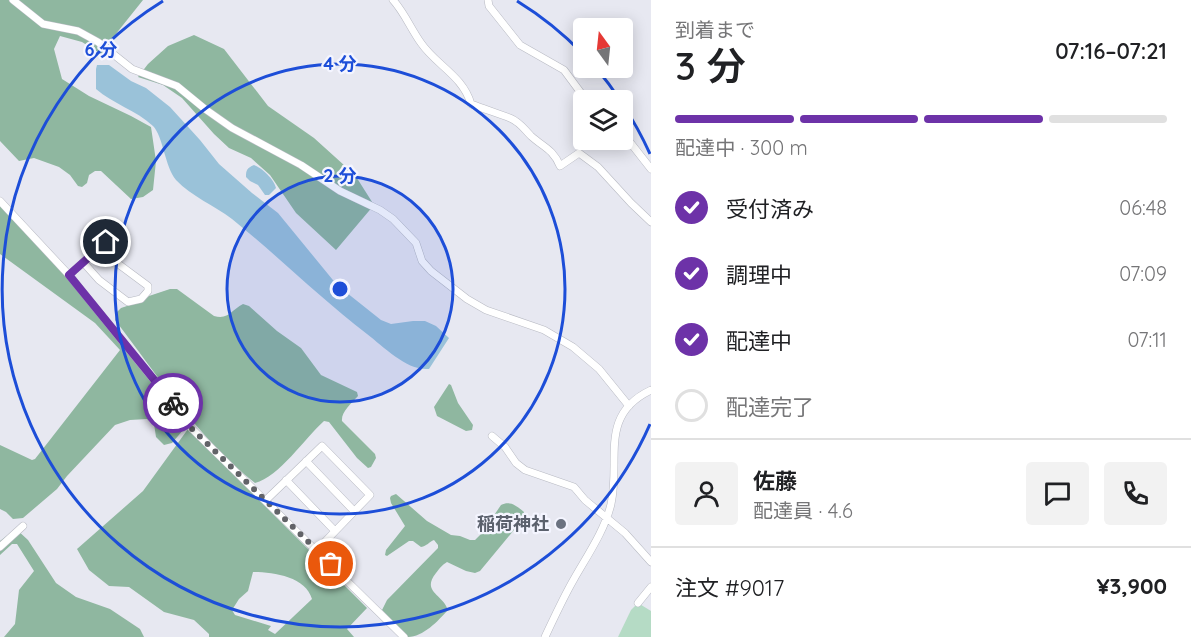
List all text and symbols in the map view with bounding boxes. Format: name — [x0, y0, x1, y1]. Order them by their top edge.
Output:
text: 到着まで — [675, 17, 755, 42]
north arrow — [573, 18, 633, 78]
map controls — [573, 18, 633, 150]
text: 07:16–07:21 — [1055, 37, 1167, 65]
text: 6 分 — [85, 38, 118, 61]
text: 3 分 — [675, 41, 746, 90]
text: 4 分 — [323, 52, 357, 75]
button: layers — [573, 90, 633, 150]
text: 配達中 · 300 m — [675, 135, 808, 160]
text: 2 分 — [323, 164, 357, 187]
icon: check — [675, 191, 708, 224]
text: 受付済み — [726, 195, 814, 223]
text: 06:48 — [1119, 195, 1167, 220]
pin — [80, 216, 131, 267]
icon: home — [89, 225, 122, 258]
icon: check — [675, 257, 708, 290]
text: 調理中 — [726, 261, 792, 289]
text: 07:09 — [1119, 261, 1167, 286]
centre of rings — [330, 279, 350, 299]
icon: check — [675, 323, 708, 356]
text: 配達中 — [726, 327, 792, 355]
text: 07:11 — [1127, 327, 1167, 352]
courier — [143, 373, 203, 433]
icon: bike — [157, 387, 190, 420]
text: 配達完了 — [726, 393, 814, 421]
button: person — [675, 462, 738, 525]
button: chat — [1026, 462, 1089, 525]
button: phone — [1104, 462, 1167, 525]
text: 佐藤 — [753, 467, 797, 495]
text: 配達員 · 4.6 — [753, 498, 853, 523]
place label: 稲荷神社 — [477, 512, 549, 535]
marker: 稲荷神社 — [554, 517, 568, 531]
pin — [305, 538, 356, 589]
icon: bag — [314, 547, 347, 580]
text: ¥3,900 — [1097, 572, 1167, 600]
text: 注文 #9017 — [675, 574, 784, 602]

